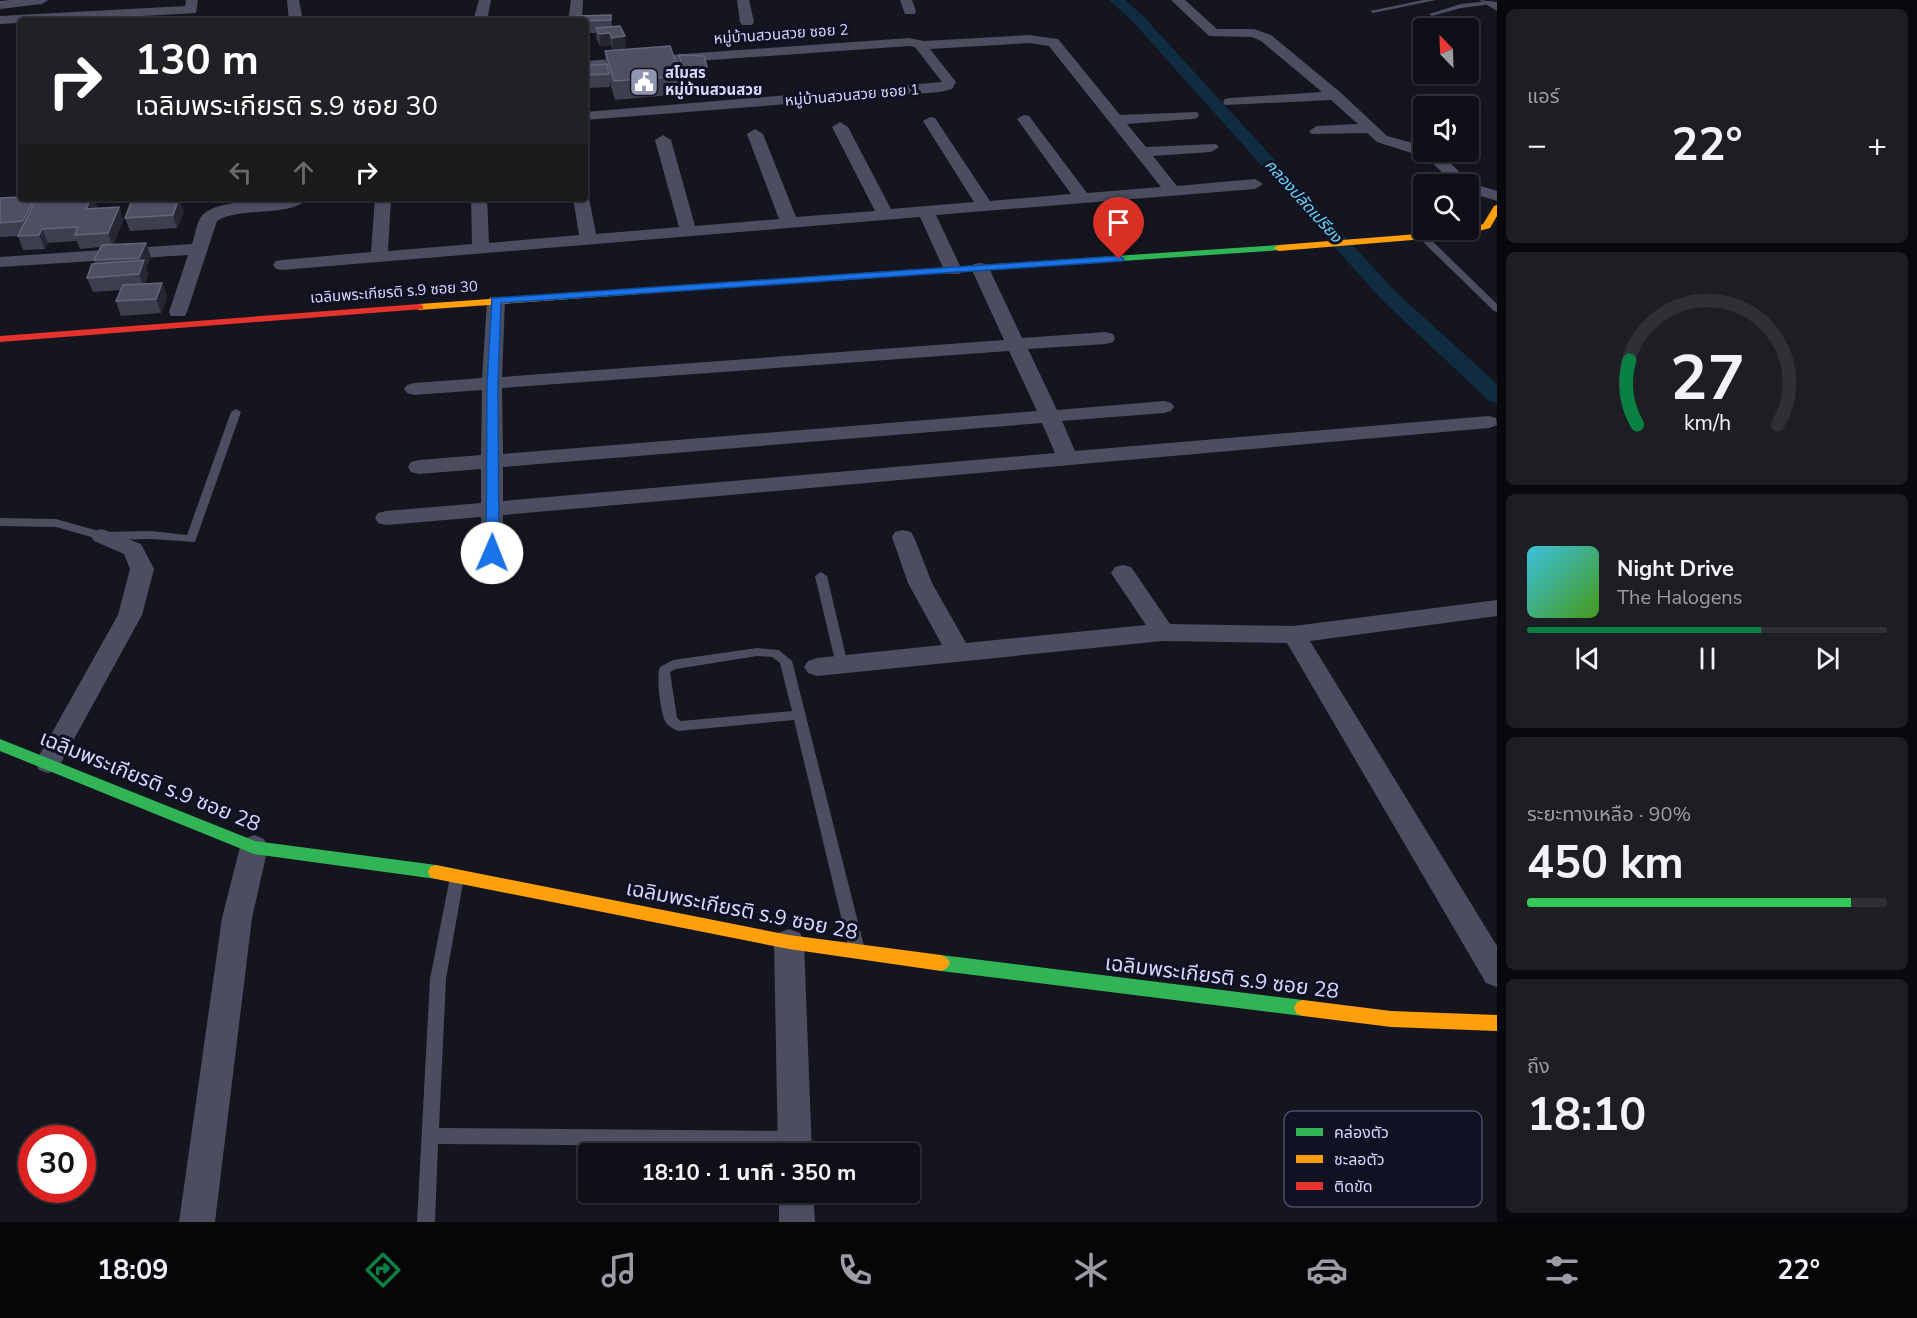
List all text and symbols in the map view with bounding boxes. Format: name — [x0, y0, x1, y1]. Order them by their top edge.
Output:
north arrow — [1413, 18, 1479, 84]
map controls — [1413, 18, 1479, 240]
street label: หมู่บ้านสวนสวย ซอย 2 — [713, 19, 849, 49]
text: 130 m — [135, 32, 259, 89]
icon: right — [36, 42, 114, 120]
place label: สโมสร หมู่บ้านสวนสวย — [665, 63, 762, 100]
public building icon: สโมสร หมู่บ้านสวนสวย — [628, 66, 660, 98]
street label: หมู่บ้านสวนสวย ซอย 1 — [784, 79, 920, 111]
text: แอร์ — [1527, 83, 1559, 110]
text: เฉลิมพระเกียรติ ร.9 ซอย 30 — [135, 88, 438, 125]
button: sound — [1413, 96, 1479, 162]
text: 22° — [1671, 115, 1743, 176]
text: − — [1527, 123, 1547, 168]
text: + — [1867, 123, 1887, 168]
water label: คลองปลัดเปรียง — [1260, 154, 1347, 249]
icon: left — [224, 156, 257, 189]
icon: ahead — [287, 156, 320, 189]
icon: right — [350, 156, 383, 189]
button: search — [1413, 174, 1479, 240]
pin — [1093, 197, 1144, 259]
icon: arrive — [1102, 206, 1135, 239]
street label: เฉลิมพระเกียรติ ร.9 ซอย 30 — [309, 276, 479, 308]
text: 27 — [1670, 337, 1744, 422]
text: km/h — [1683, 409, 1731, 439]
position arrow — [460, 521, 524, 585]
text: Night Drive — [1617, 554, 1734, 584]
text: The Halogens — [1617, 584, 1742, 611]
icon: previous — [1571, 642, 1604, 675]
icon: pause — [1691, 642, 1724, 675]
icon: next — [1811, 642, 1844, 675]
street label: เฉลิมพระเกียรติ ร.9 ซอย 28 — [36, 724, 264, 838]
text: ระยะทางเหลือ · 90% — [1527, 801, 1691, 828]
text: 450 km — [1527, 833, 1684, 894]
street label: เฉลิมพระเกียรติ ร.9 ซอย 28 — [624, 874, 860, 946]
street label: เฉลิมพระเกียรติ ร.9 ซอย 28 — [1103, 949, 1341, 1005]
text: ถึง — [1527, 1053, 1550, 1080]
text: 18:10 — [1527, 1085, 1646, 1146]
legend — [1284, 1111, 1482, 1207]
text: คล่องตัว — [1334, 1122, 1389, 1144]
speed limit sign: 30 — [18, 1125, 96, 1203]
text: ชะลอตัว — [1334, 1149, 1385, 1171]
text: 18:10 · 1 นาที · 350 m — [642, 1158, 856, 1188]
text: ติดขัด — [1334, 1176, 1373, 1198]
icon: directions — [362, 1249, 404, 1291]
icon: music — [598, 1249, 640, 1291]
icon: phone — [834, 1249, 876, 1291]
icon: climate — [1070, 1249, 1112, 1291]
icon: car — [1306, 1249, 1348, 1291]
icon: filters — [1541, 1249, 1583, 1291]
text: 18:09 — [97, 1252, 168, 1289]
text: 22° — [1777, 1252, 1820, 1289]

